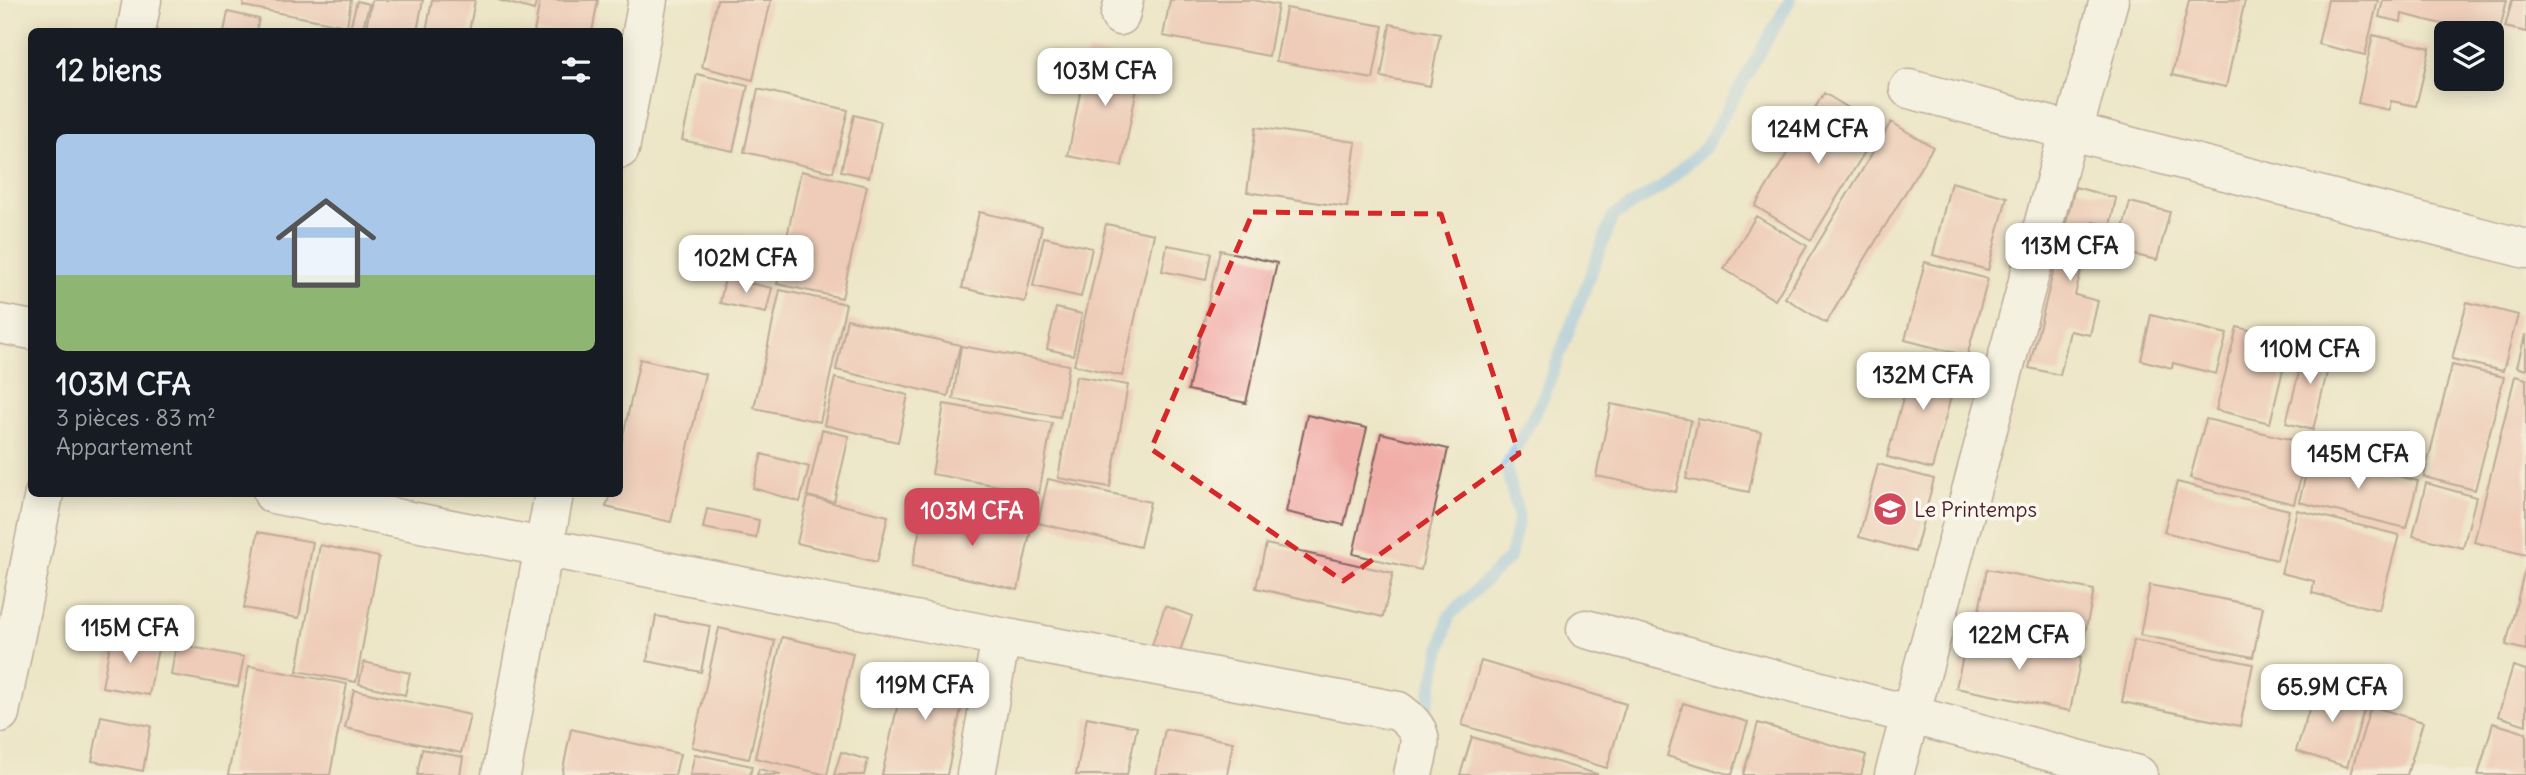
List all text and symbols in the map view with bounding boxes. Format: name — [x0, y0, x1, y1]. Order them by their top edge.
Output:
map controls — [2434, 21, 2504, 91]
button: layers — [2434, 21, 2504, 91]
pin: 103M CFA — [1033, 48, 1177, 108]
text: 12 biens — [56, 51, 162, 89]
icon: filters — [557, 51, 595, 89]
text: 103M CFA — [1053, 56, 1157, 85]
pin: 124M CFA — [1746, 106, 1890, 166]
text: 124M CFA — [1768, 114, 1868, 143]
icon: home — [263, 180, 389, 306]
pin: 113M CFA — [1998, 224, 2142, 283]
text: 113M CFA — [2021, 231, 2119, 260]
pin: 102M CFA — [674, 236, 818, 295]
text: 102M CFA — [695, 243, 797, 272]
pin: 110M CFA — [2238, 326, 2382, 386]
text: 110M CFA — [2260, 334, 2360, 363]
pin: 132M CFA — [1851, 352, 1995, 412]
text: 132M CFA — [1873, 360, 1973, 389]
text: 103M CFA — [56, 365, 191, 403]
text: 3 pièces · 83 m² — [56, 403, 216, 432]
text: Appartement — [56, 432, 193, 461]
pin: 145M CFA — [2286, 432, 2430, 491]
text: 145M CFA — [2307, 439, 2409, 468]
pin: 103M CFA — [900, 489, 1044, 548]
school or university icon: Le Printemps — [1871, 490, 1909, 528]
text: 103M CFA — [920, 496, 1024, 525]
place label: Le Printemps — [1914, 496, 2037, 523]
pin: 115M CFA — [58, 606, 202, 665]
pin: 122M CFA — [1947, 612, 2091, 672]
text: 115M CFA — [81, 613, 179, 642]
text: 122M CFA — [1969, 620, 2069, 649]
pin: 119M CFA — [853, 662, 997, 722]
pin: 65.9M CFA — [2252, 664, 2412, 724]
text: 119M CFA — [876, 670, 974, 699]
text: 65.9M CFA — [2277, 672, 2387, 701]

